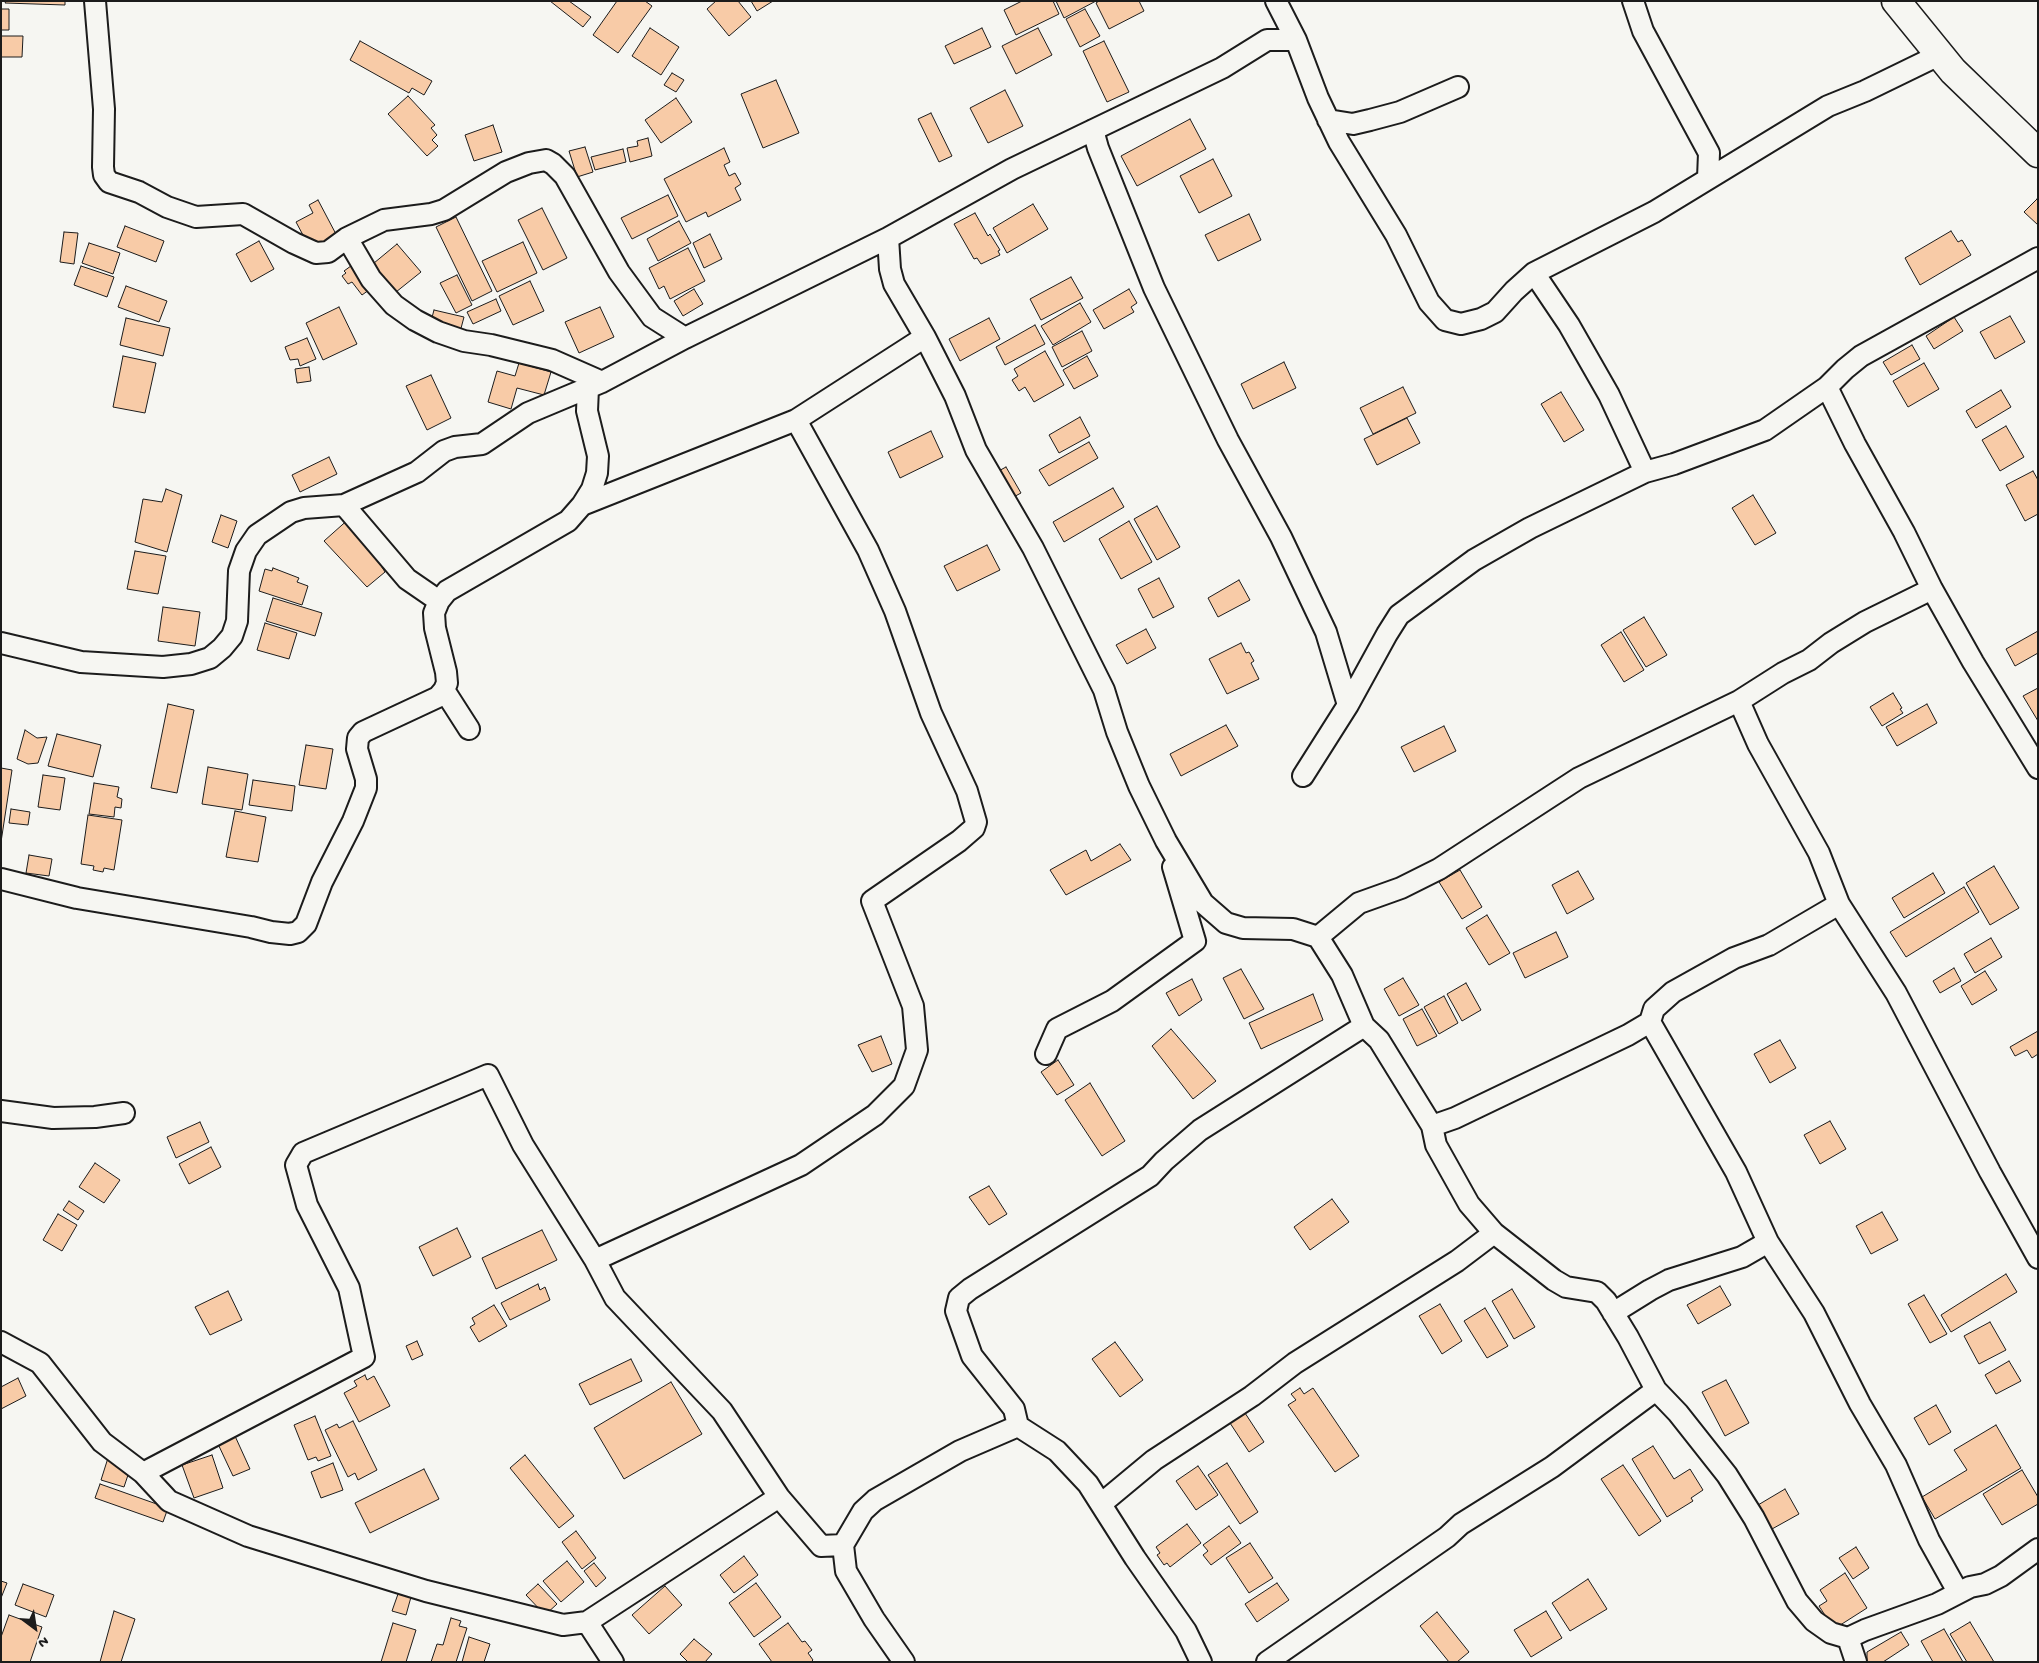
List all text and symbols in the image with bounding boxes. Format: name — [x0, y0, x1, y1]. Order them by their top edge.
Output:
north arrow — [10, 1603, 60, 1653]
text: N — [35, 1632, 51, 1651]

